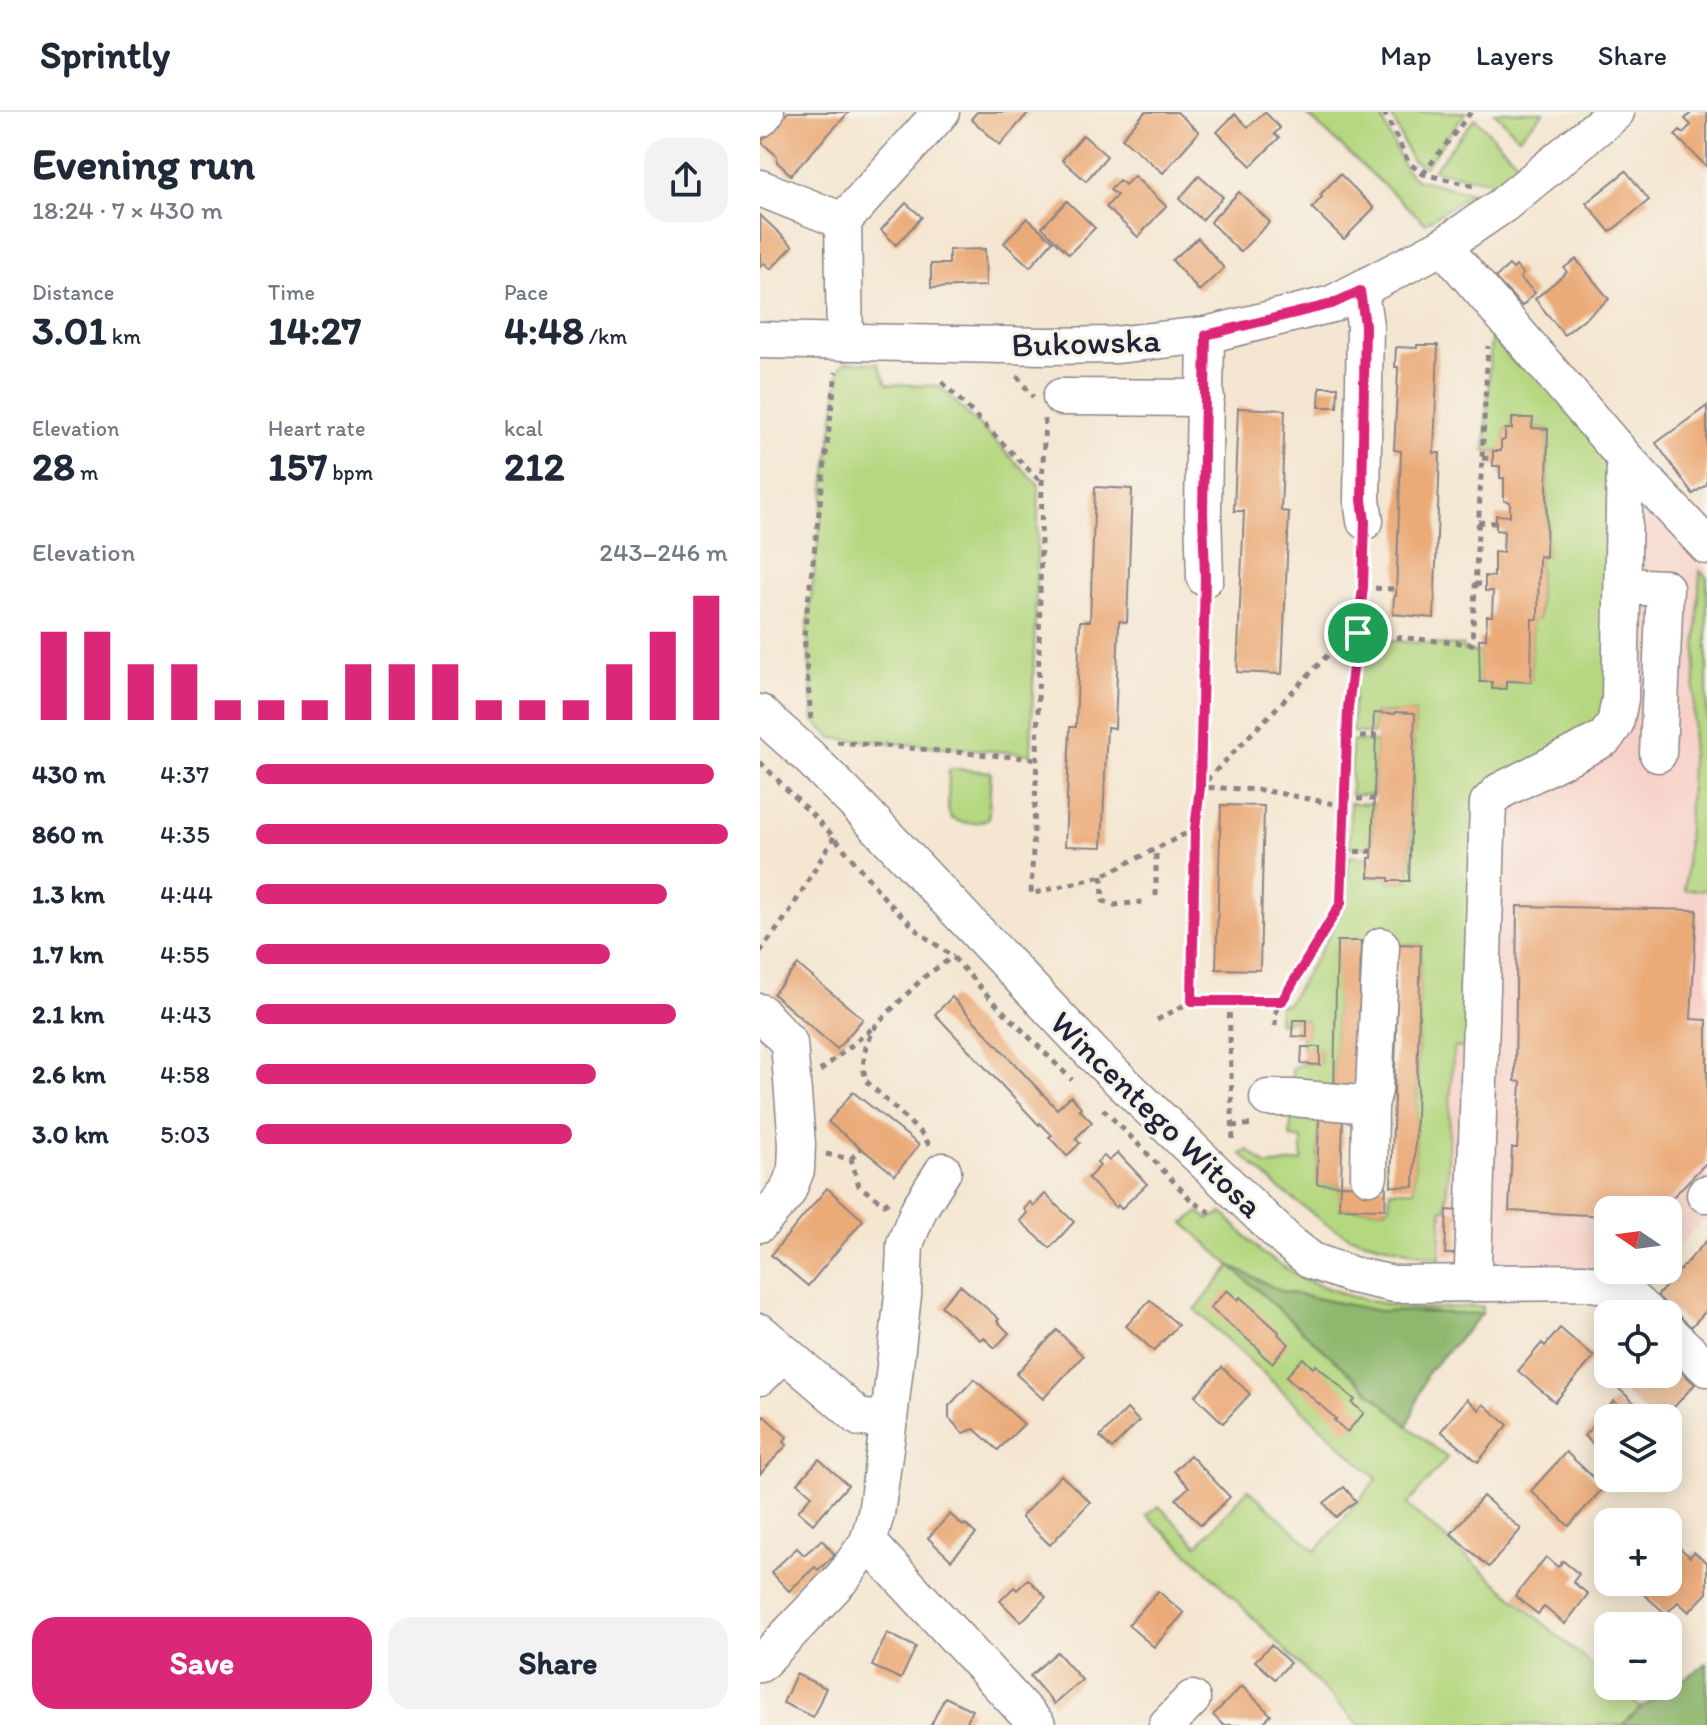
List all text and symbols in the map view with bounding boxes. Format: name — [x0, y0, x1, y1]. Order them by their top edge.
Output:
text: Sprintly — [40, 32, 170, 78]
text: Map — [1380, 38, 1432, 72]
text: Layers — [1476, 38, 1554, 72]
text: Share — [1598, 38, 1667, 72]
text: Evening run — [32, 137, 255, 190]
button: share — [644, 138, 728, 222]
text: 18:24 · 7 × 430 m — [32, 194, 223, 226]
text: Distance — [32, 279, 114, 306]
text: Time — [268, 279, 315, 306]
text: Pace — [504, 279, 548, 306]
text: 3.01 — [32, 306, 107, 354]
text: 14:27 — [268, 306, 361, 354]
text: 4:48 — [504, 306, 584, 354]
street label: Bukowska — [1011, 319, 1162, 366]
text: km — [107, 323, 141, 350]
text: /km — [584, 323, 627, 350]
text: Elevation — [32, 415, 119, 442]
text: Heart rate — [268, 415, 365, 442]
text: kcal — [504, 415, 543, 442]
text: 28 — [32, 442, 75, 490]
text: 157 — [268, 442, 327, 490]
text: 212 — [504, 442, 565, 490]
text: m — [75, 459, 98, 486]
text: bpm — [327, 459, 373, 486]
text: Elevation — [32, 536, 135, 568]
text: 243–246 m — [599, 536, 728, 568]
pin — [1324, 599, 1392, 667]
icon: arrive — [1336, 611, 1380, 655]
text: 430 m — [32, 758, 106, 790]
text: 4:37 — [160, 758, 209, 790]
text: 860 m — [32, 818, 104, 850]
text: 4:35 — [160, 818, 210, 850]
text: 1.3 km — [32, 878, 105, 910]
text: 4:44 — [160, 878, 213, 910]
text: 1.7 km — [32, 938, 104, 970]
text: 4:55 — [160, 938, 209, 970]
text: 2.1 km — [32, 998, 104, 1030]
text: 4:43 — [160, 998, 212, 1030]
street label: Wincentego Witosa — [1042, 1002, 1272, 1227]
text: 2.6 km — [32, 1058, 106, 1090]
text: 4:58 — [160, 1058, 210, 1090]
text: 3.0 km — [32, 1118, 109, 1150]
text: 5:03 — [160, 1118, 210, 1150]
north arrow — [1594, 1196, 1682, 1284]
map controls — [1594, 1196, 1682, 1700]
button: locate — [1594, 1300, 1682, 1388]
button: layers — [1594, 1404, 1682, 1492]
button: + — [1594, 1508, 1682, 1596]
button: − — [1594, 1612, 1682, 1700]
button: Save — [32, 1617, 372, 1709]
button: Share — [388, 1617, 728, 1709]

